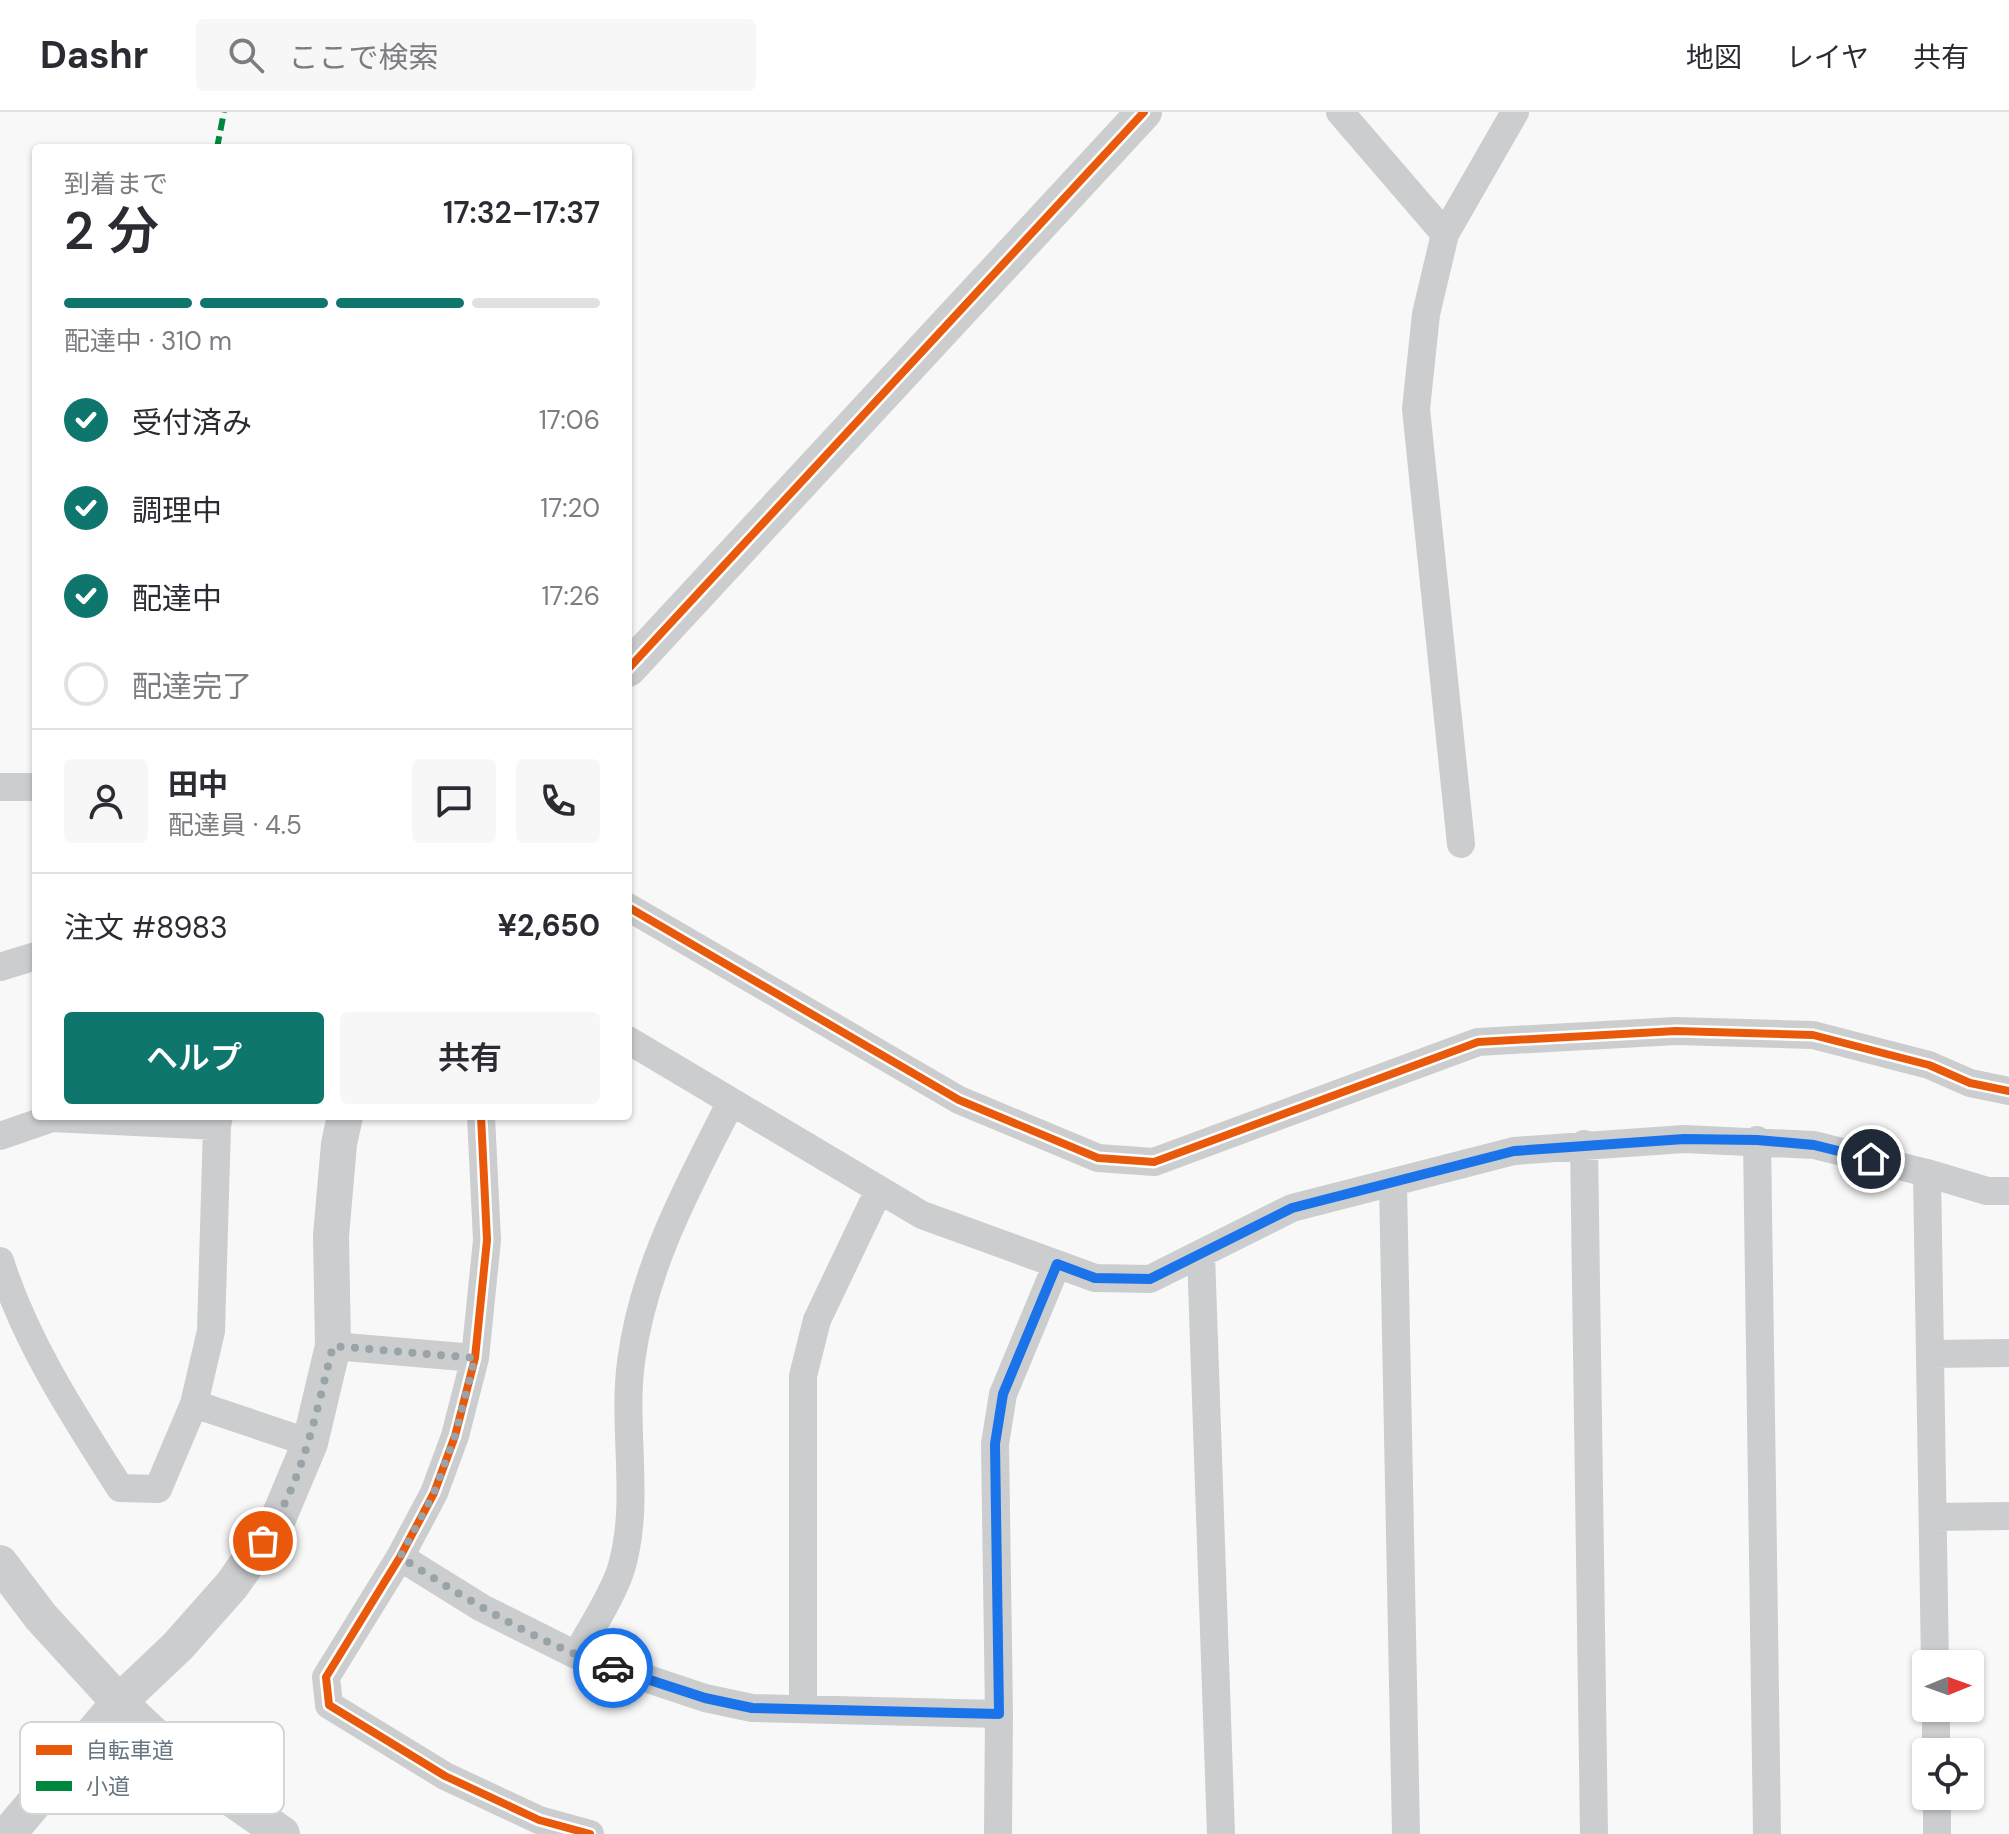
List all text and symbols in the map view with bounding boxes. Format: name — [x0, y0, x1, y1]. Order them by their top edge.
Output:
search box — [196, 19, 756, 91]
text: Dashr — [40, 30, 148, 80]
icon: search — [224, 33, 268, 77]
text: ここで検索 — [288, 38, 438, 77]
text: 地図 — [1686, 39, 1742, 76]
text: レイヤ — [1786, 39, 1869, 76]
text: 共有 — [1913, 39, 1969, 76]
text: 到着まで — [64, 167, 168, 201]
text: 17:32–17:37 — [443, 193, 600, 232]
text: 2 分 — [64, 197, 159, 265]
text: 配達中 · 310 m — [64, 324, 232, 358]
icon: check — [64, 398, 108, 442]
text: 受付済み — [132, 403, 252, 442]
text: 17:06 — [539, 403, 600, 437]
icon: check — [64, 486, 108, 530]
text: 調理中 — [132, 491, 222, 530]
text: 17:20 — [540, 491, 600, 525]
icon: check — [64, 574, 108, 618]
text: 配達中 — [132, 579, 222, 618]
text: 17:26 — [541, 579, 600, 613]
text: 配達完了 — [132, 667, 252, 706]
button: person — [64, 759, 148, 843]
button: chat — [412, 759, 496, 843]
button: phone — [516, 759, 600, 843]
text: 田中 — [168, 765, 228, 804]
text: 配達員 · 4.5 — [168, 808, 302, 842]
text: ¥2,650 — [498, 906, 600, 945]
text: 注文 #8983 — [64, 908, 228, 947]
button: ヘルプ — [64, 1012, 324, 1104]
button: 共有 — [340, 1012, 600, 1104]
pin — [1837, 1125, 1905, 1193]
icon: home — [1849, 1137, 1893, 1181]
pin — [229, 1507, 297, 1575]
icon: bag — [241, 1519, 285, 1563]
courier — [573, 1628, 653, 1708]
icon: car — [591, 1646, 635, 1690]
north arrow — [1912, 1650, 1984, 1722]
map controls — [1912, 1650, 1984, 1810]
legend — [20, 1722, 284, 1814]
text: 自転車道 — [86, 1736, 174, 1765]
button: locate — [1912, 1738, 1984, 1810]
text: 小道 — [86, 1772, 130, 1801]

